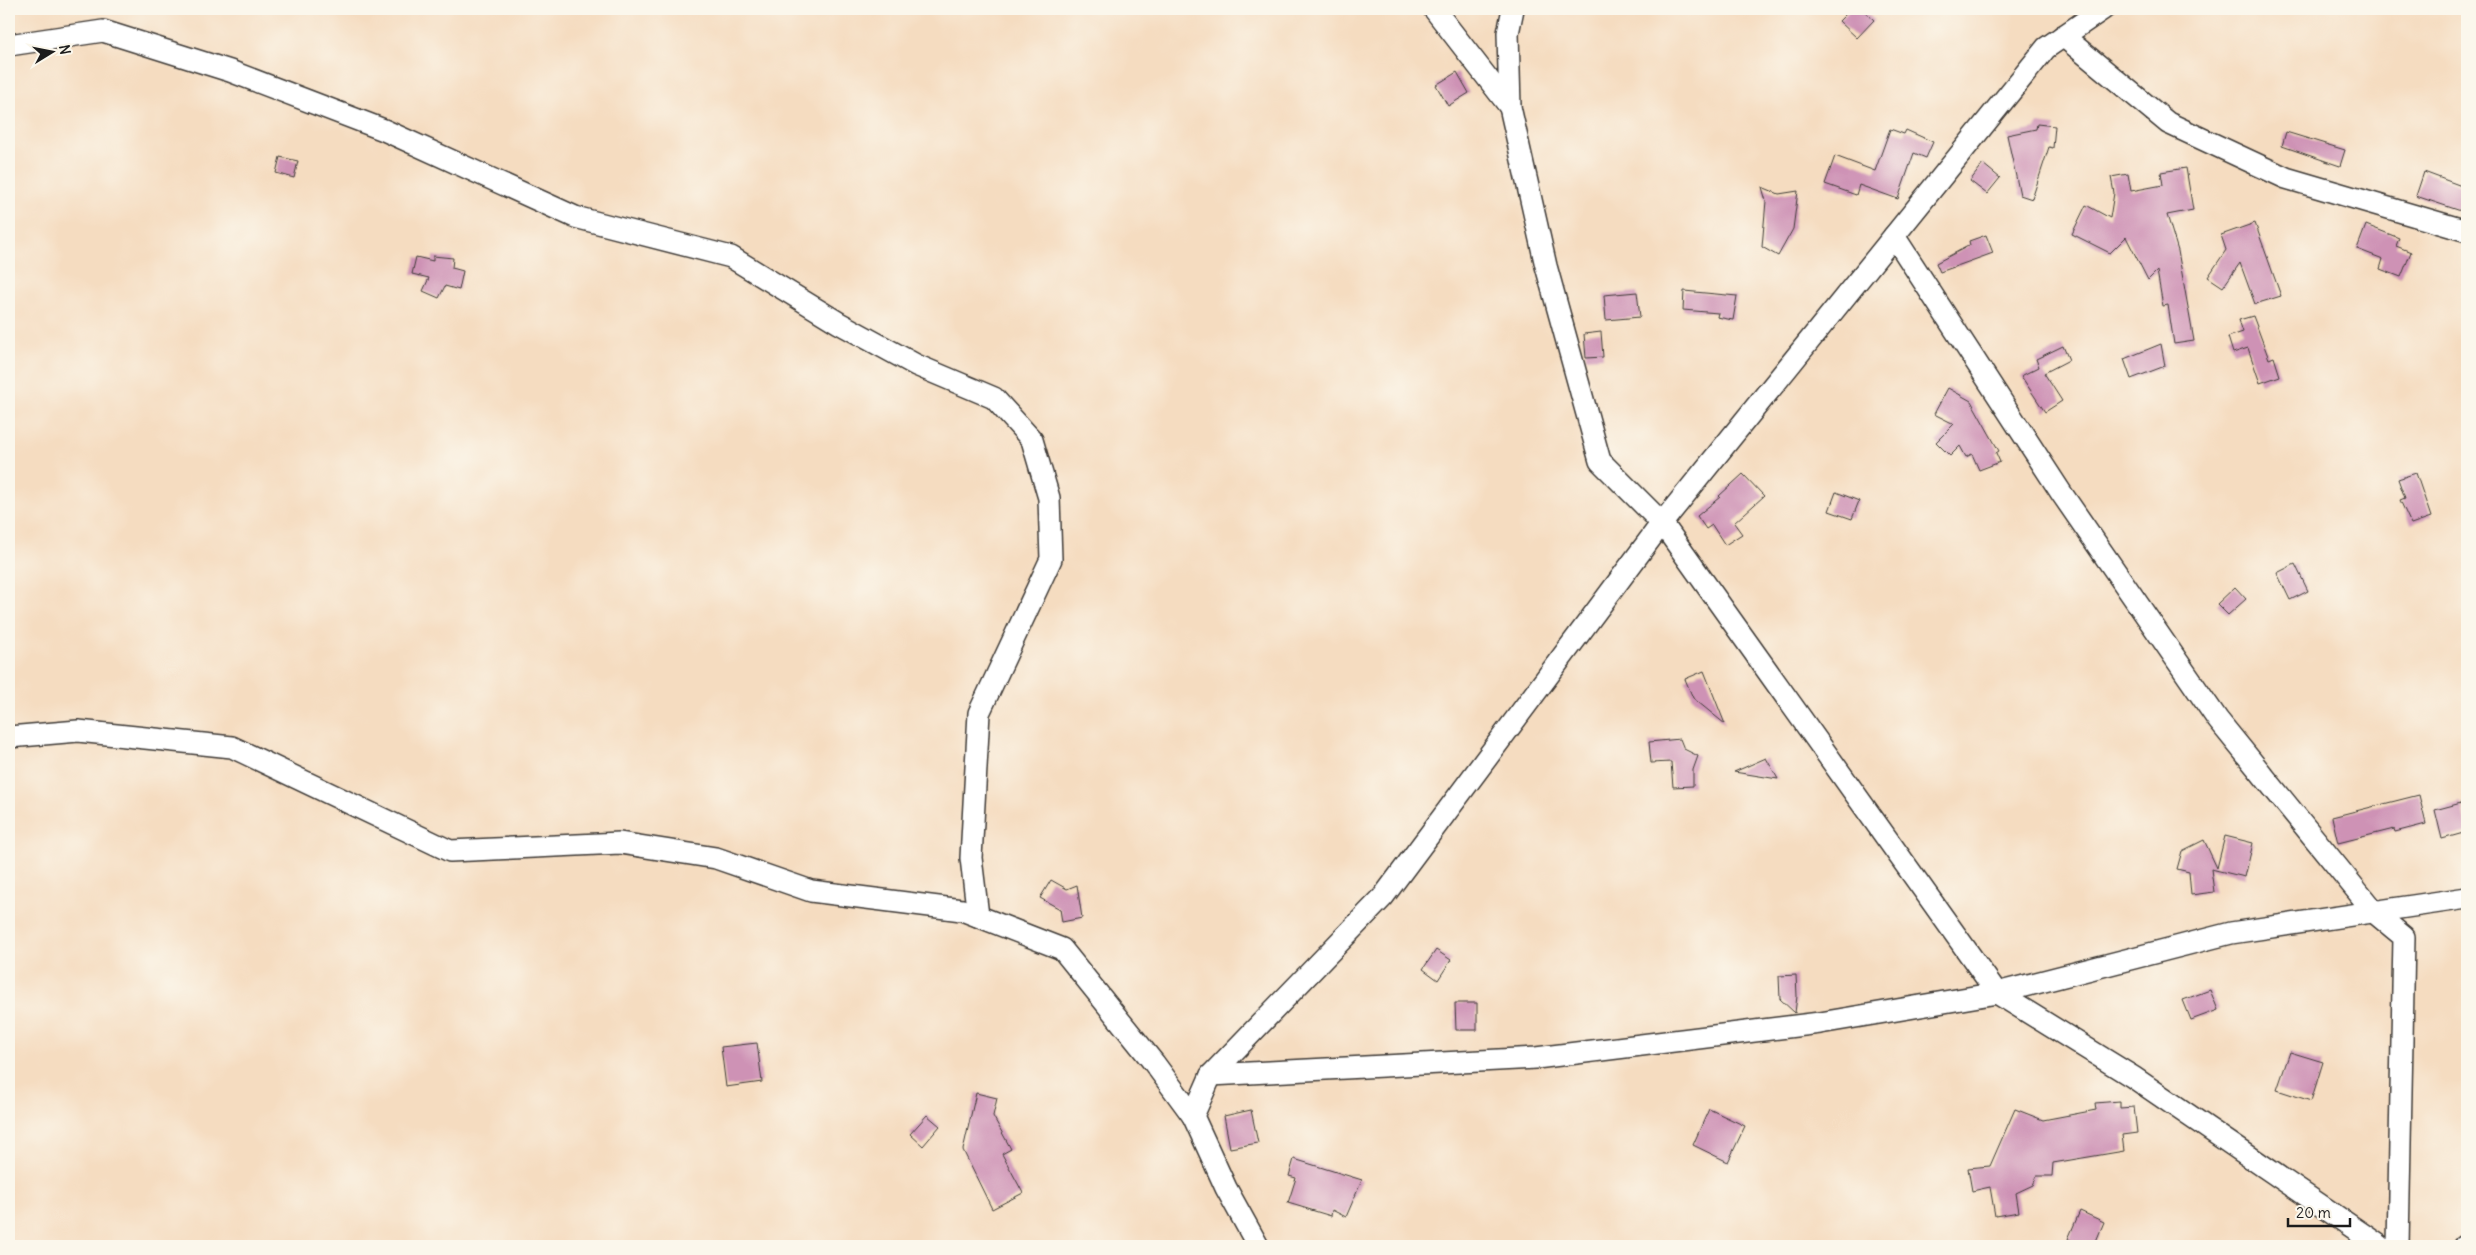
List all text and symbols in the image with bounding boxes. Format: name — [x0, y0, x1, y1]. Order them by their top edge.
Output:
north arrow — [28, 28, 78, 78]
text: N — [55, 43, 75, 56]
scale bar — [2288, 1195, 2351, 1227]
text: 20 m — [2296, 1203, 2331, 1222]

